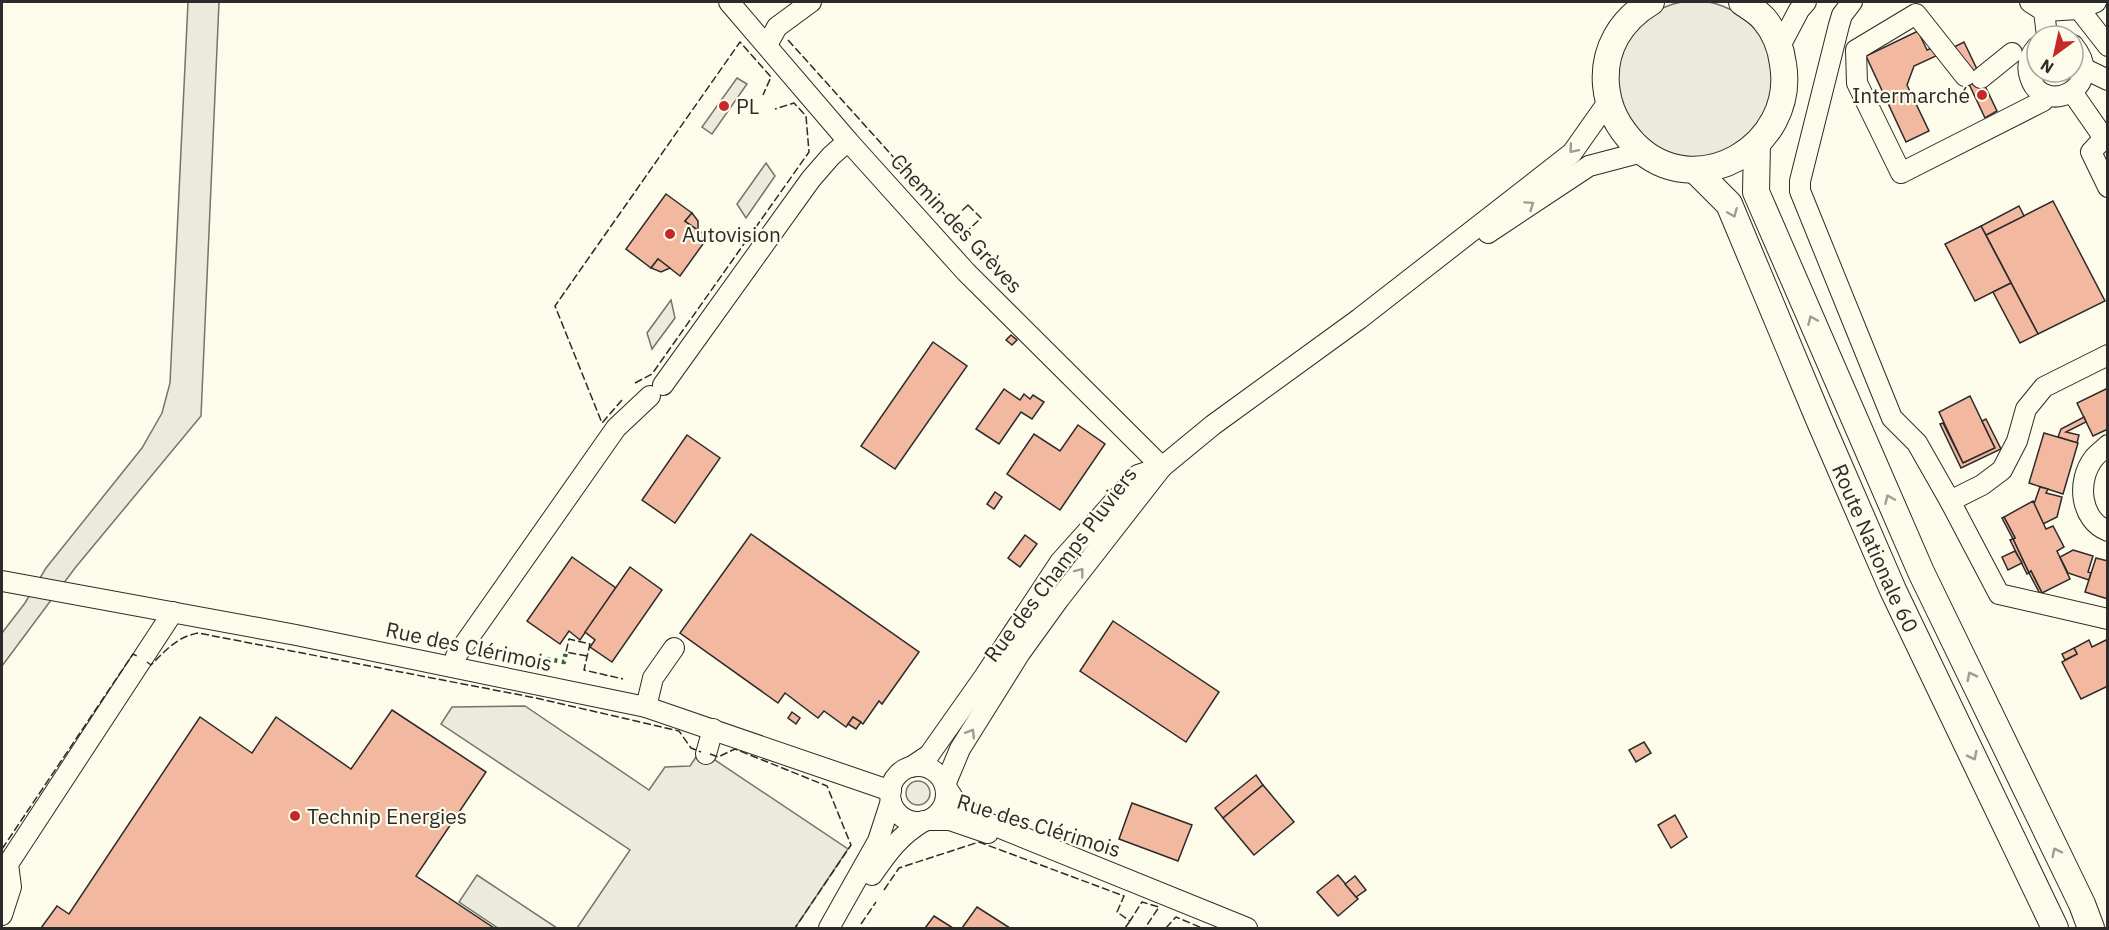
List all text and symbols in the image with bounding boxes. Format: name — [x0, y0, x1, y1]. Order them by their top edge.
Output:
north arrow — [2025, 24, 2085, 84]
text: N — [2037, 55, 2057, 78]
place label: Intermarché — [1852, 81, 1970, 109]
marker: Intermarché — [1975, 88, 1989, 102]
place label: PL — [736, 92, 759, 120]
marker: PL — [717, 99, 731, 113]
one-way arrow — [1570, 142, 1581, 153]
street label: Chemin des Grèves — [885, 147, 1029, 299]
one-way arrow — [1524, 201, 1534, 213]
one-way arrow — [1726, 207, 1738, 218]
place label: Autovision — [682, 220, 781, 248]
marker: Autovision — [663, 227, 677, 241]
one-way arrow — [1807, 316, 1819, 327]
street label: Route Nationale 60 — [1826, 459, 1925, 637]
street label: Rue des Champs Pluviers — [977, 461, 1143, 667]
one-way arrow — [1884, 495, 1896, 506]
one-way arrow — [1073, 568, 1084, 579]
street label: Rue des Clérimois — [383, 615, 555, 677]
one-way arrow — [1967, 672, 1979, 683]
one-way arrow — [963, 729, 975, 739]
one-way arrow — [1965, 750, 1977, 761]
street label: Rue des Clérimois — [954, 787, 1124, 863]
place label: Technip Energies — [307, 802, 467, 830]
marker: Technip Energies — [288, 809, 302, 823]
one-way arrow — [2052, 847, 2063, 858]

